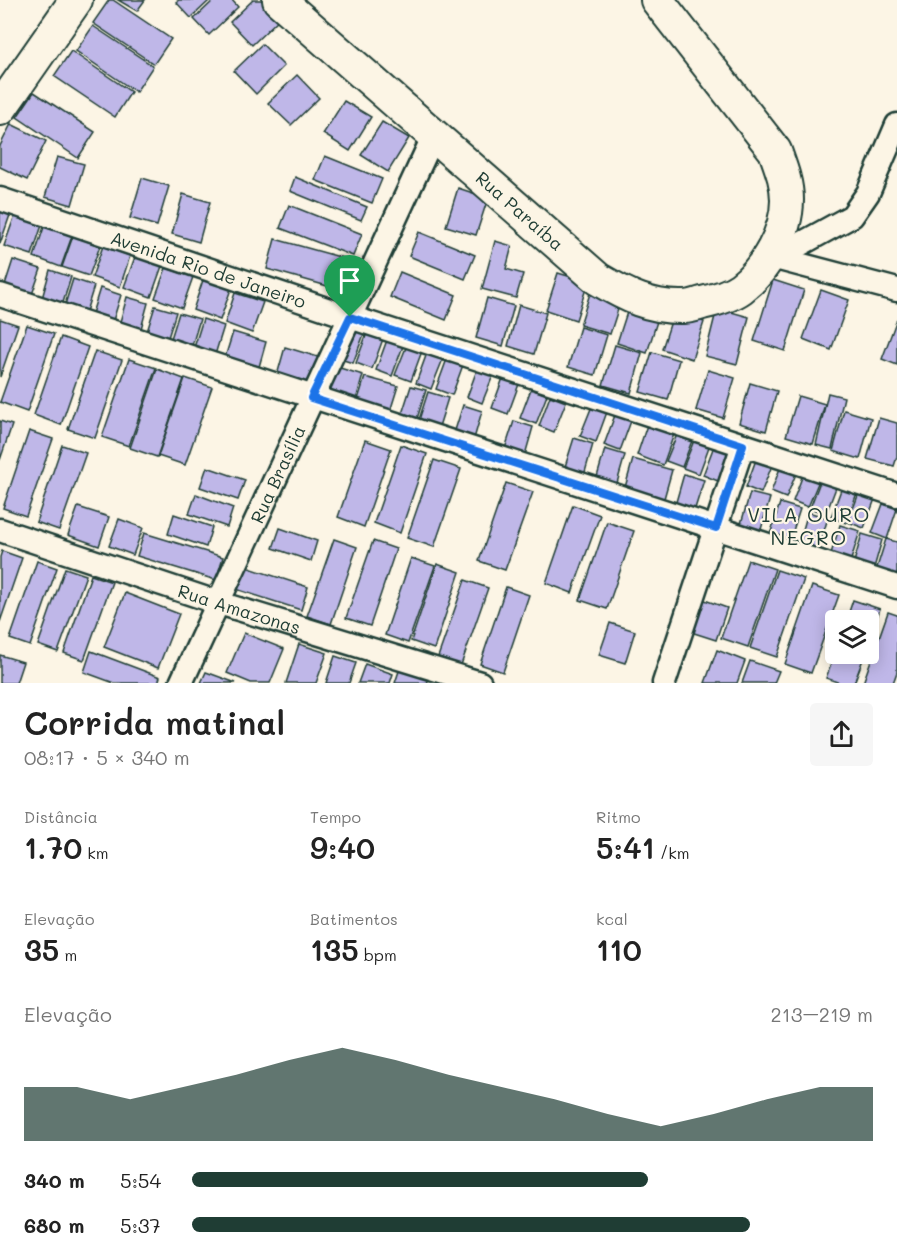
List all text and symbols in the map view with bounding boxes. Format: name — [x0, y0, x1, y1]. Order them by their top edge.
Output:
street label: Rua Paraíba — [471, 166, 569, 256]
street label: Avenida Rio de Janeiro — [108, 225, 310, 313]
pin — [324, 255, 375, 317]
icon: arrive — [333, 264, 366, 297]
street label: Rua Brasília — [244, 421, 310, 527]
district label: VILA OURO NEGRO — [747, 501, 871, 550]
street label: Rua Amazonas — [175, 578, 303, 639]
map controls — [825, 610, 879, 664]
button: layers — [825, 610, 879, 664]
text: Corrida matinal — [24, 700, 285, 743]
button: share — [810, 703, 873, 766]
text: 08:17 · 5 × 340 m — [24, 744, 190, 770]
text: Distância — [24, 806, 98, 827]
text: Tempo — [310, 806, 361, 827]
text: Ritmo — [596, 806, 640, 827]
text: 1.70 — [24, 827, 82, 867]
text: 9:40 — [310, 827, 375, 867]
text: 5:41 — [596, 827, 655, 867]
text: km — [82, 842, 109, 863]
text: /km — [655, 842, 690, 863]
text: Elevação — [24, 908, 94, 929]
text: Batimentos — [310, 908, 398, 929]
text: kcal — [596, 908, 628, 929]
text: 35 — [24, 929, 59, 969]
text: 135 — [310, 929, 359, 969]
text: 110 — [596, 929, 642, 969]
text: m — [59, 944, 77, 965]
text: bpm — [359, 944, 397, 965]
text: Elevação — [24, 1001, 112, 1027]
text: 213–219 m — [771, 1001, 873, 1027]
text: 340 m — [24, 1167, 85, 1193]
text: 5:54 — [120, 1167, 161, 1193]
text: 680 m — [24, 1212, 84, 1238]
text: 5:37 — [120, 1212, 161, 1238]

